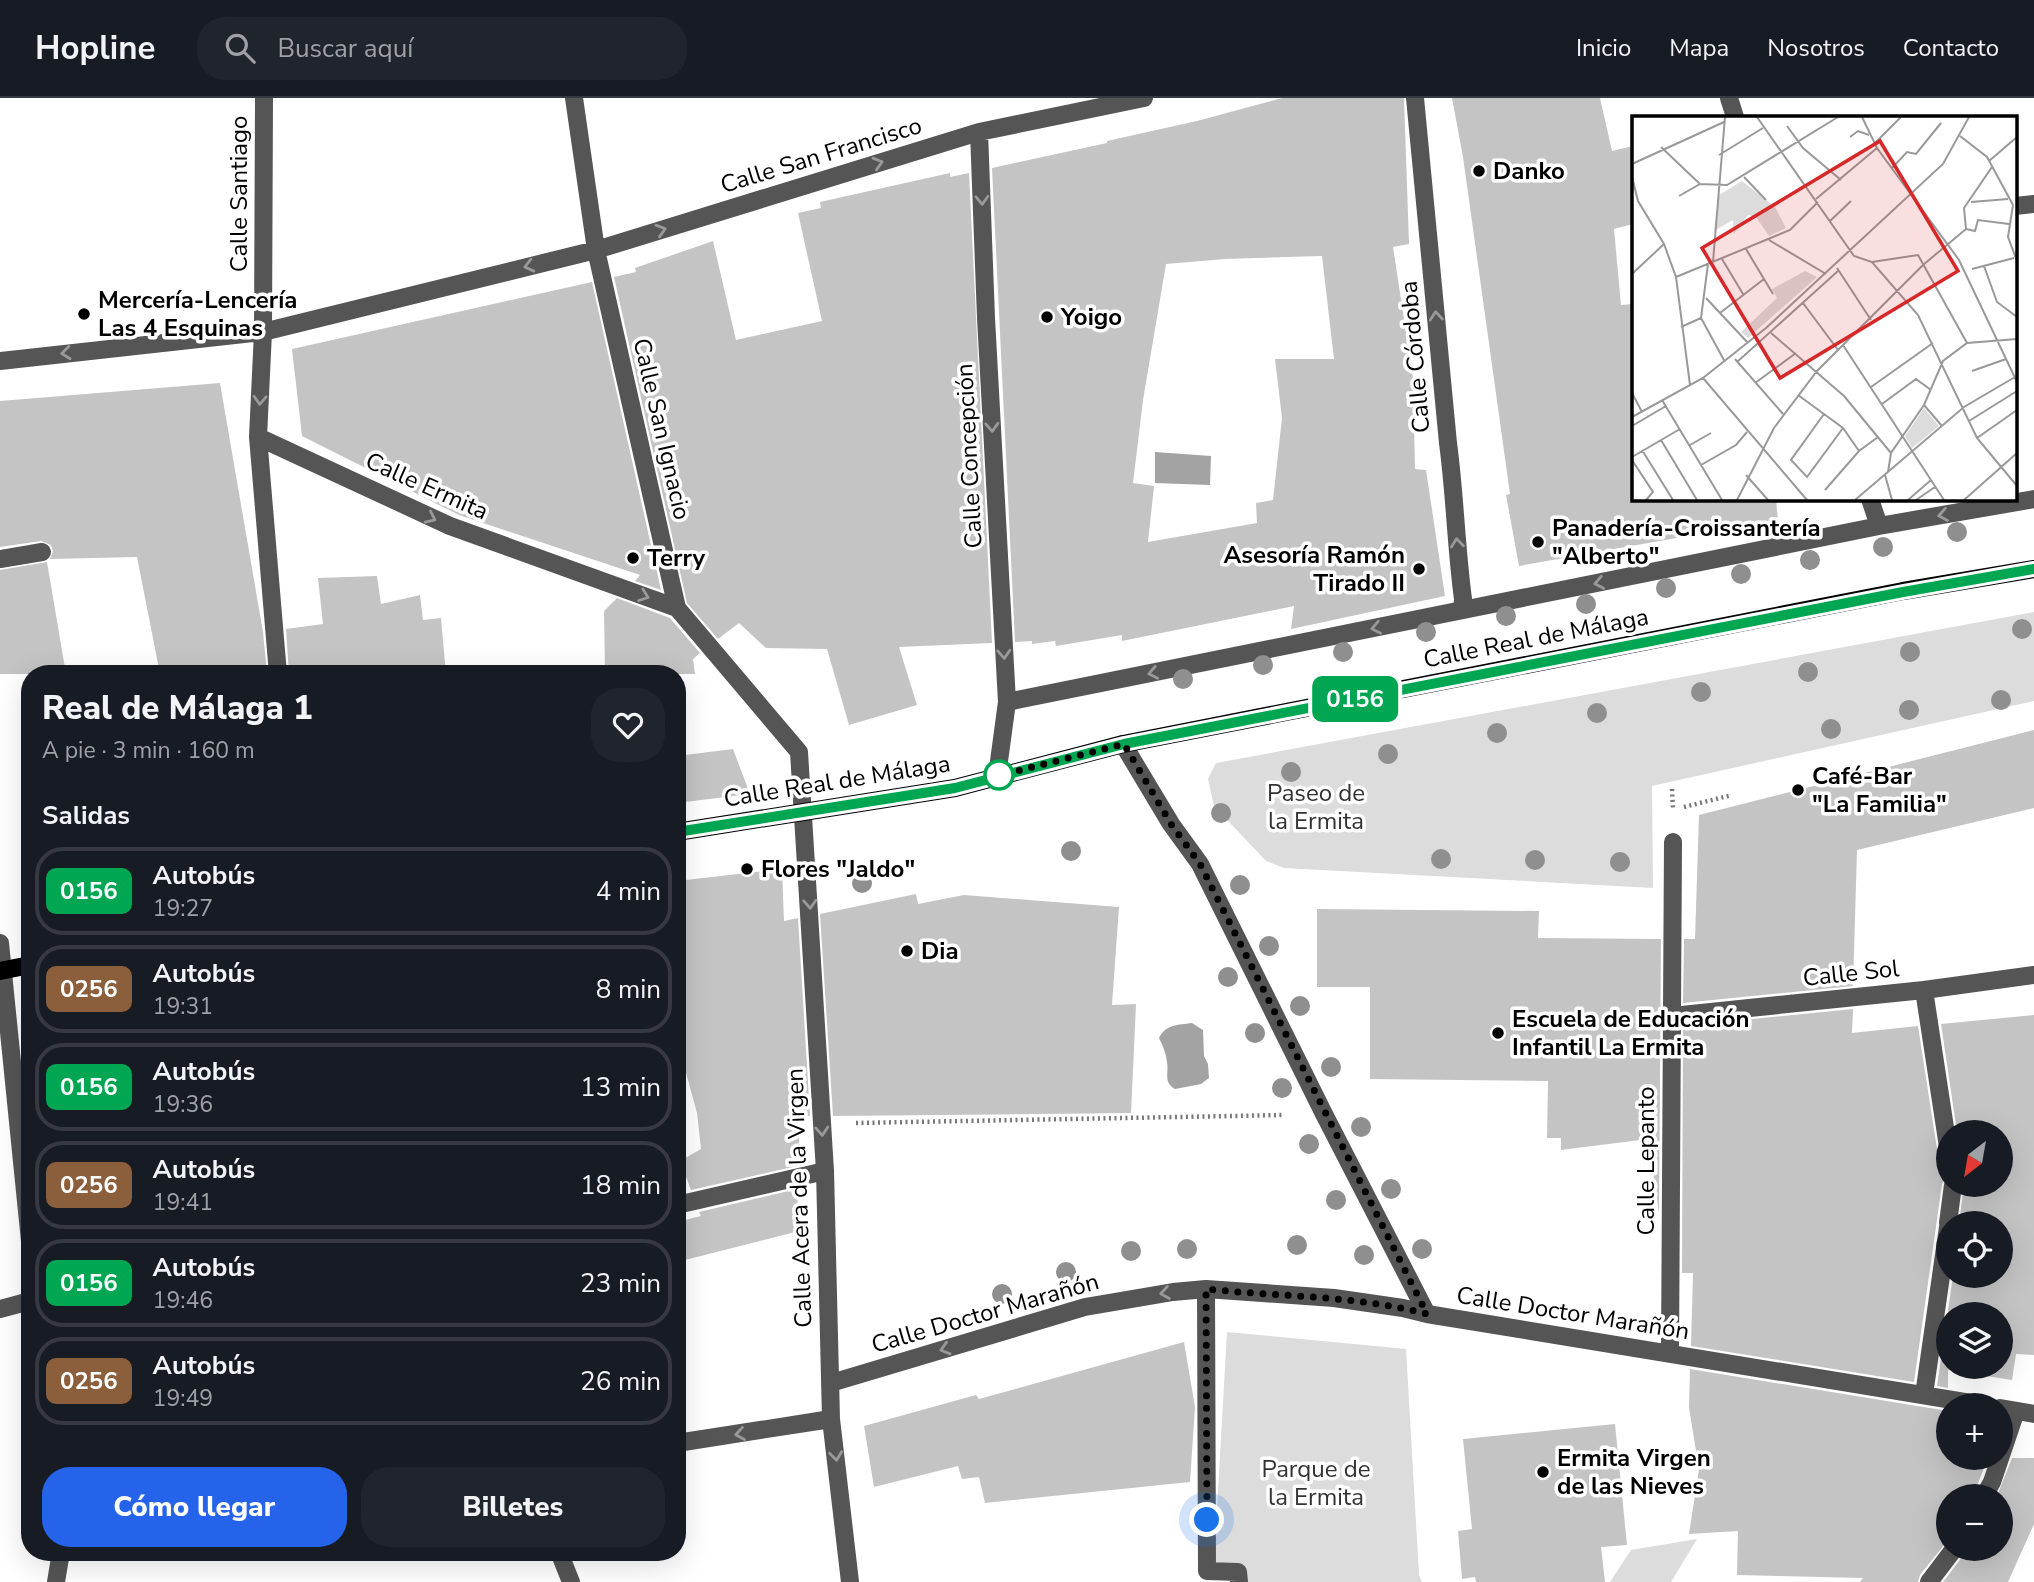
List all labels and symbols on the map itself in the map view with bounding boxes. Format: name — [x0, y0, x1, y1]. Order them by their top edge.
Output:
street label: Calle San Francisco — [716, 109, 926, 201]
street label: Calle Santiago — [223, 116, 255, 272]
inset map — [1632, 116, 2016, 500]
place label: Danko — [1493, 155, 1565, 187]
one-way arrow — [872, 156, 884, 171]
marker: Danko — [1471, 163, 1487, 179]
one-way arrow — [974, 195, 989, 206]
one-way arrow — [655, 223, 667, 238]
one-way arrow — [523, 258, 535, 272]
street label: Calle Córdoba — [1392, 280, 1438, 434]
place label: Mercería-Lencería Las 4 Esquinas — [98, 284, 297, 344]
place label: Yoigo — [1060, 301, 1122, 333]
marker: Mercería-Lencería Las 4 Esquinas — [76, 306, 92, 322]
marker: Yoigo — [1039, 309, 1055, 325]
one-way arrow — [1428, 310, 1443, 322]
street label: Calle San Ignacio — [626, 335, 698, 523]
one-way arrow — [60, 346, 72, 361]
street label: Calle Concepción — [948, 363, 990, 549]
one-way arrow — [252, 395, 267, 406]
one-way arrow — [984, 422, 999, 433]
street label: Calle Ermita — [361, 445, 493, 527]
one-way arrow — [1937, 507, 1949, 522]
one-way arrow — [424, 509, 436, 523]
place label: Panadería-Croissantería "Alberto" — [1552, 512, 1821, 572]
marker: Panadería-Croissantería "Alberto" — [1530, 534, 1546, 550]
one-way arrow — [1450, 537, 1465, 548]
place label: Asesoría Ramón Tirado II — [1224, 539, 1405, 599]
place label: Terry — [647, 542, 706, 574]
marker: Terry — [625, 550, 641, 566]
marker: Asesoría Ramón Tirado II — [1411, 561, 1427, 577]
one-way arrow — [1593, 574, 1605, 589]
one-way arrow — [638, 588, 650, 602]
street label: Calle Real de Málaga — [1421, 600, 1651, 676]
one-way arrow — [1370, 619, 1382, 634]
one-way arrow — [997, 649, 1012, 660]
one-way arrow — [1147, 664, 1159, 679]
line badge: 0156 — [1306, 676, 1404, 722]
street label: Calle Real de Málaga — [721, 747, 953, 815]
unlabelled marker — [984, 760, 1014, 790]
place label: Café-Bar "La Familia" — [1812, 760, 1947, 820]
park label: Paseo de la Ermita — [1267, 777, 1365, 837]
marker: Café-Bar "La Familia" — [1790, 782, 1806, 798]
place label: Flores "Jaldo" — [761, 853, 915, 885]
marker: Flores "Jaldo" — [739, 861, 755, 877]
one-way arrow — [802, 899, 817, 910]
place label: Dia — [921, 935, 959, 967]
marker: Dia — [899, 943, 915, 959]
street label: Calle Sol — [1801, 952, 1901, 994]
place label: Escuela de Educación Infantil La Ermita — [1512, 1003, 1750, 1063]
marker: Escuela de Educación Infantil La Ermita — [1490, 1025, 1506, 1041]
street label: Calle Acera de la Virgen — [778, 1068, 820, 1328]
street label: Calle Lepanto — [1630, 1086, 1662, 1236]
north arrow — [1936, 1120, 2012, 1197]
one-way arrow — [814, 1126, 829, 1137]
street label: Calle Doctor Marañón — [868, 1265, 1102, 1361]
street label: Calle Doctor Marañón — [1454, 1279, 1692, 1347]
one-way arrow — [1159, 1286, 1171, 1301]
one-way arrow — [939, 1340, 951, 1355]
one-way arrow — [734, 1426, 746, 1441]
place label: Ermita Virgen de las Nieves — [1557, 1442, 1711, 1502]
one-way arrow — [828, 1451, 843, 1462]
park label: Parque de la Ermita — [1262, 1453, 1370, 1513]
marker: Ermita Virgen de las Nieves — [1535, 1464, 1551, 1480]
your location — [1189, 1502, 1224, 1537]

